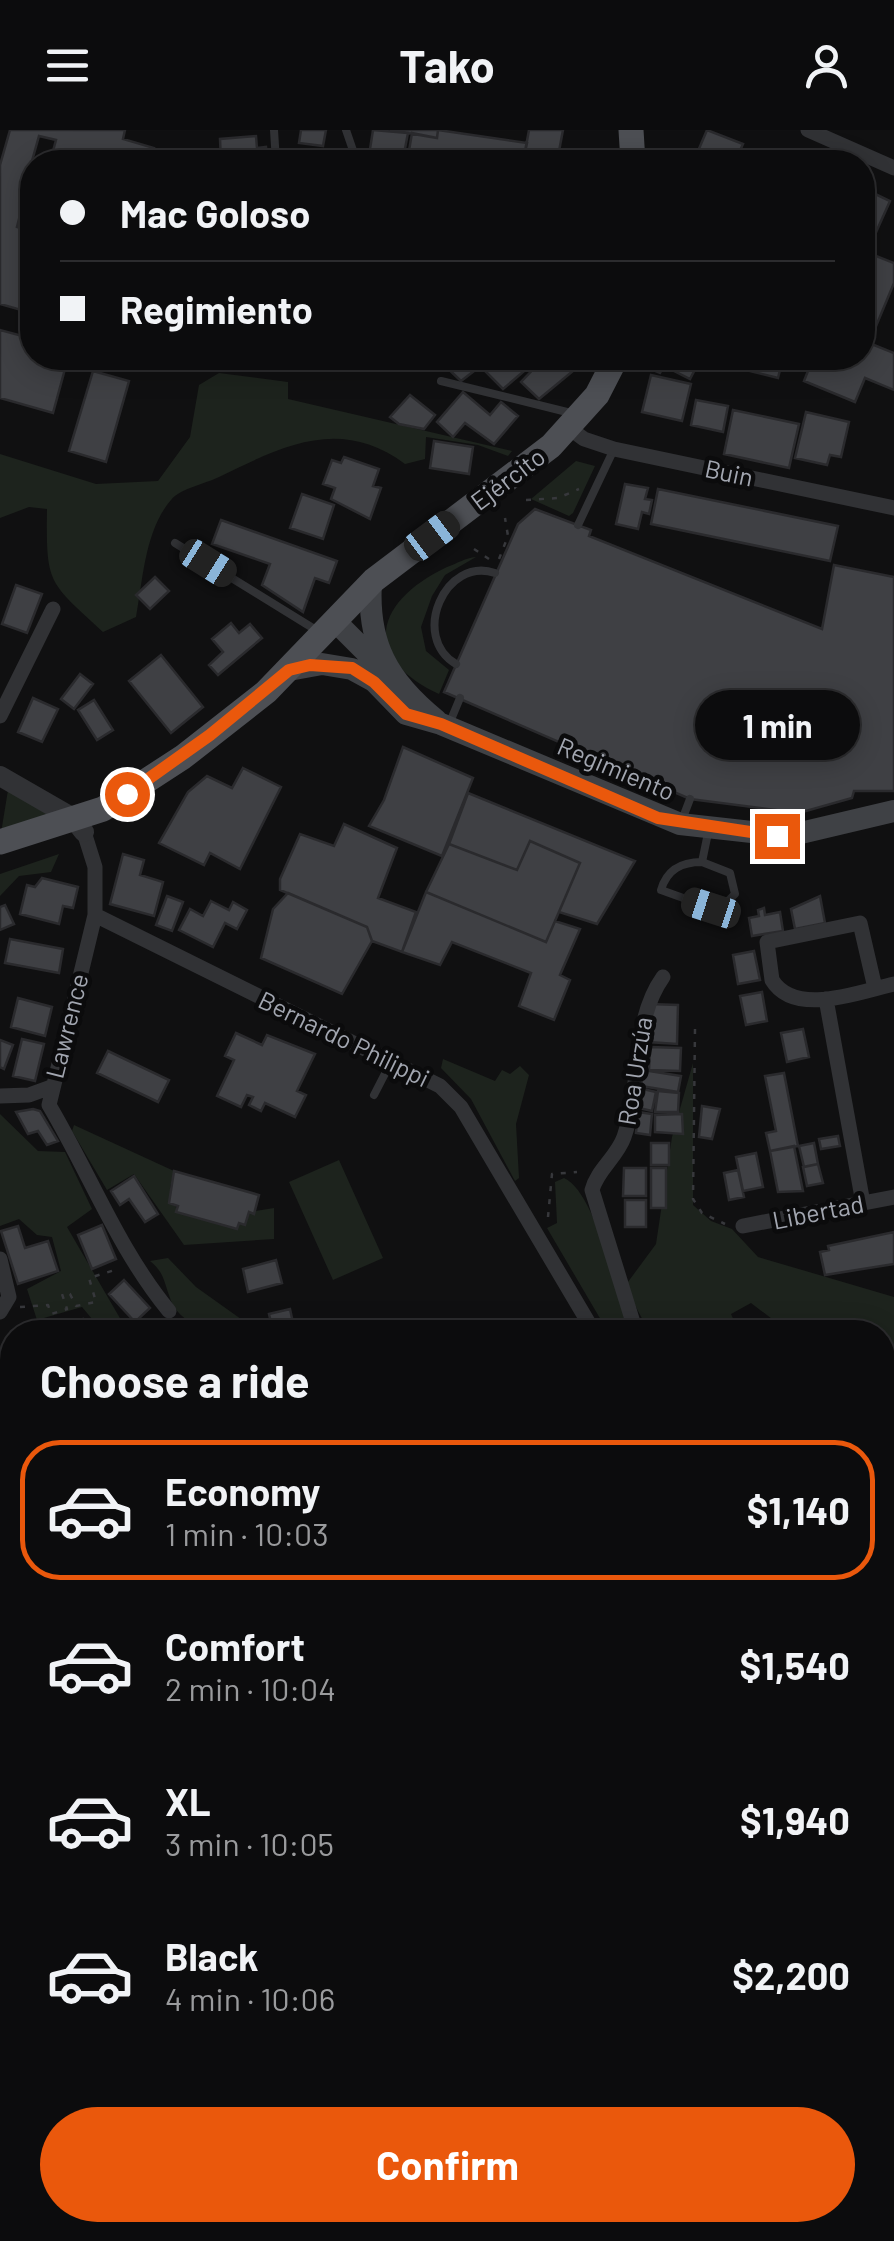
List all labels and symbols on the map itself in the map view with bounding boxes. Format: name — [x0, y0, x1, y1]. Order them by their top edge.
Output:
street label: Ejército — [464, 441, 550, 516]
street label: Buin — [702, 452, 756, 492]
car — [399, 506, 465, 566]
car — [175, 534, 241, 592]
callout: 1 min — [694, 691, 860, 761]
street label: Regimiento — [553, 730, 680, 806]
route start — [105, 772, 150, 817]
route end — [755, 814, 800, 859]
car — [678, 884, 744, 932]
street label: Lawrence — [39, 970, 93, 1081]
street label: Bernardo Philippi — [254, 984, 435, 1092]
street label: Roa Urzúa — [611, 1014, 657, 1127]
street label: Libertad — [770, 1187, 866, 1235]

